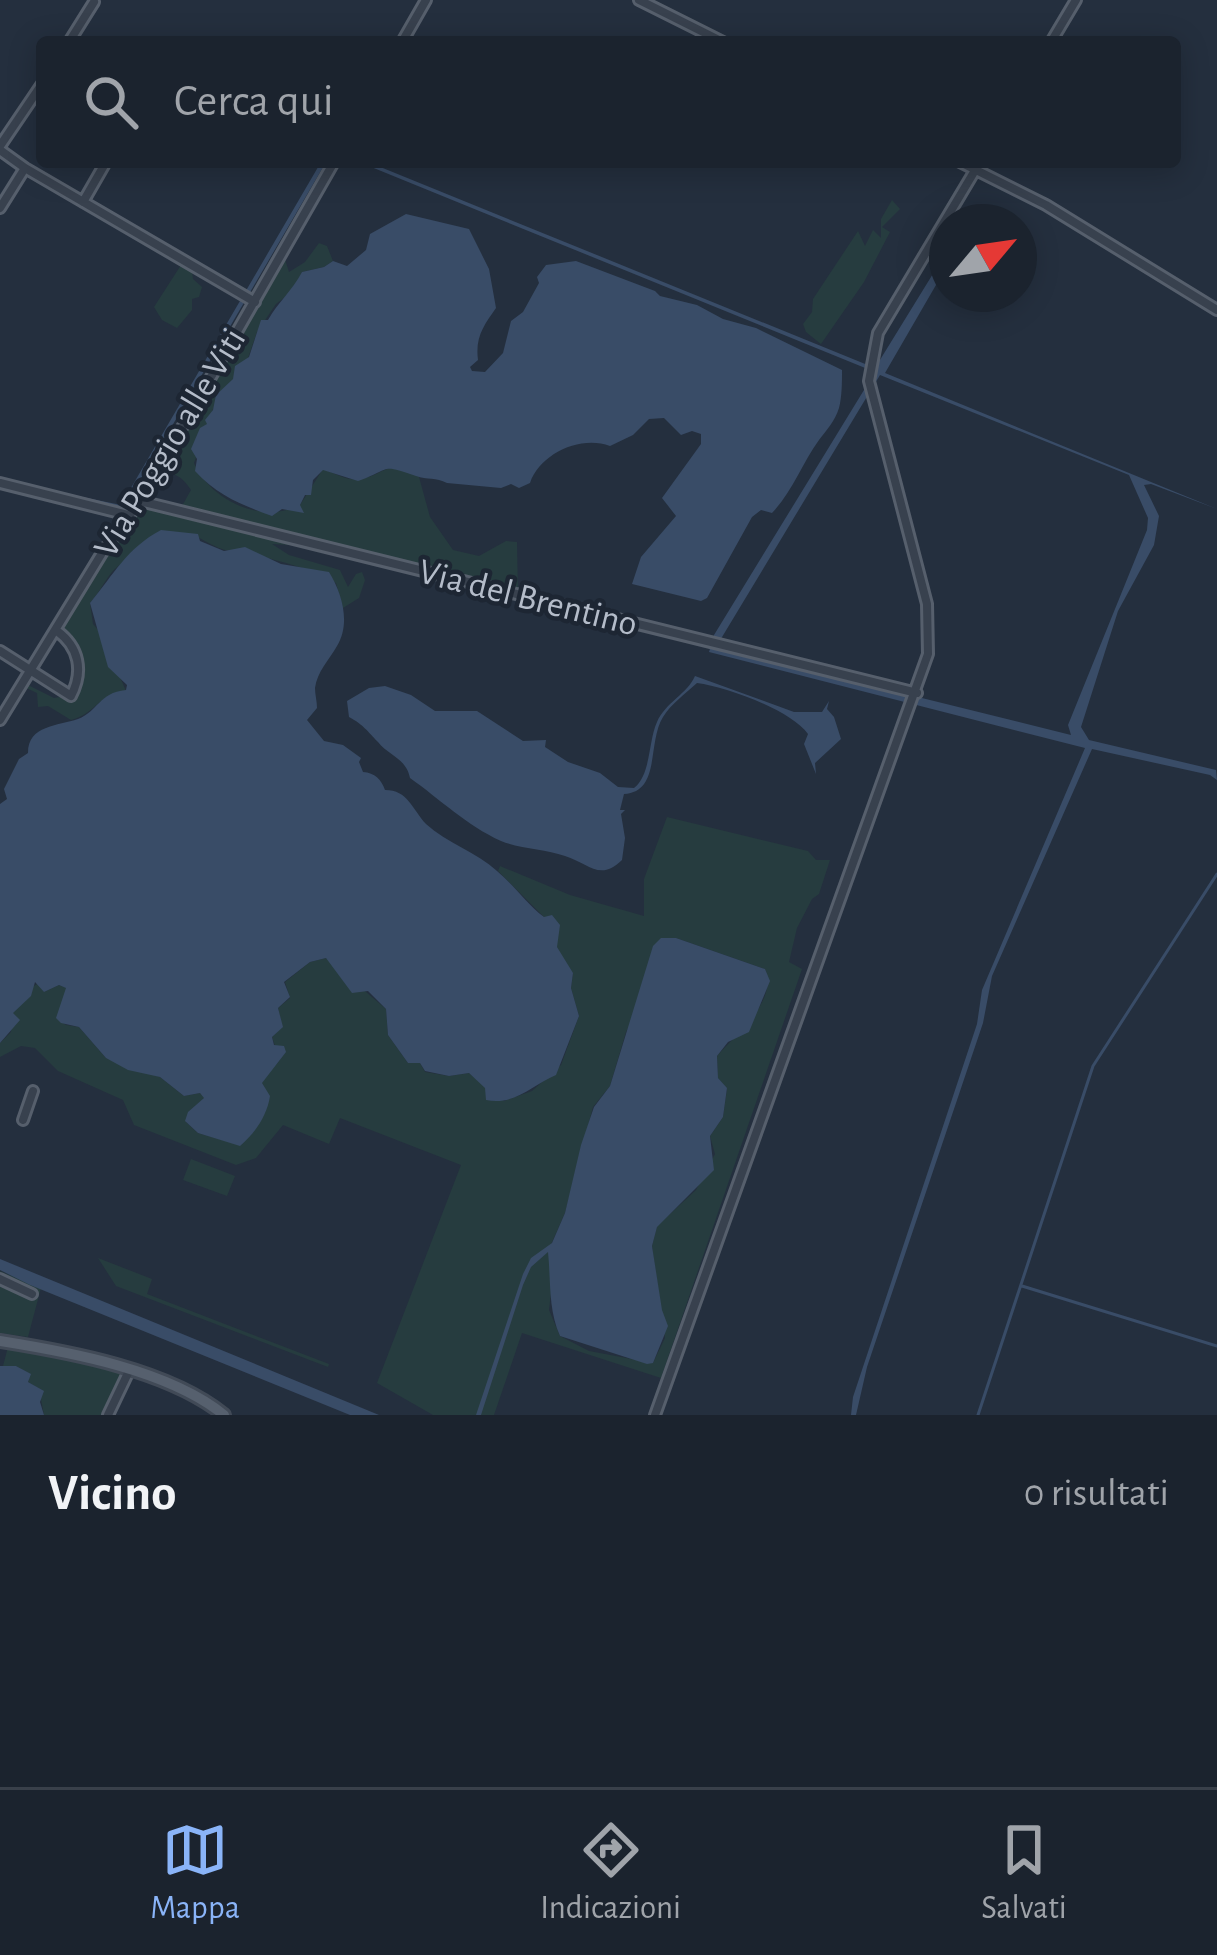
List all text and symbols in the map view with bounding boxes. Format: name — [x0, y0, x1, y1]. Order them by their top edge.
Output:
search box — [36, 36, 1181, 168]
icon: search — [78, 69, 144, 135]
text: Cerca qui — [174, 79, 334, 124]
north arrow — [929, 204, 1037, 312]
street label: Via Poggio alle Viti — [88, 322, 252, 564]
street label: Via del Brentino — [415, 553, 641, 643]
text: Vicino — [48, 1468, 176, 1519]
text: 0 risultati — [1024, 1474, 1169, 1513]
tab: Mappa — [150, 1817, 240, 1929]
tab: Indicazioni — [540, 1817, 681, 1929]
tab: Salvati — [981, 1817, 1067, 1929]

